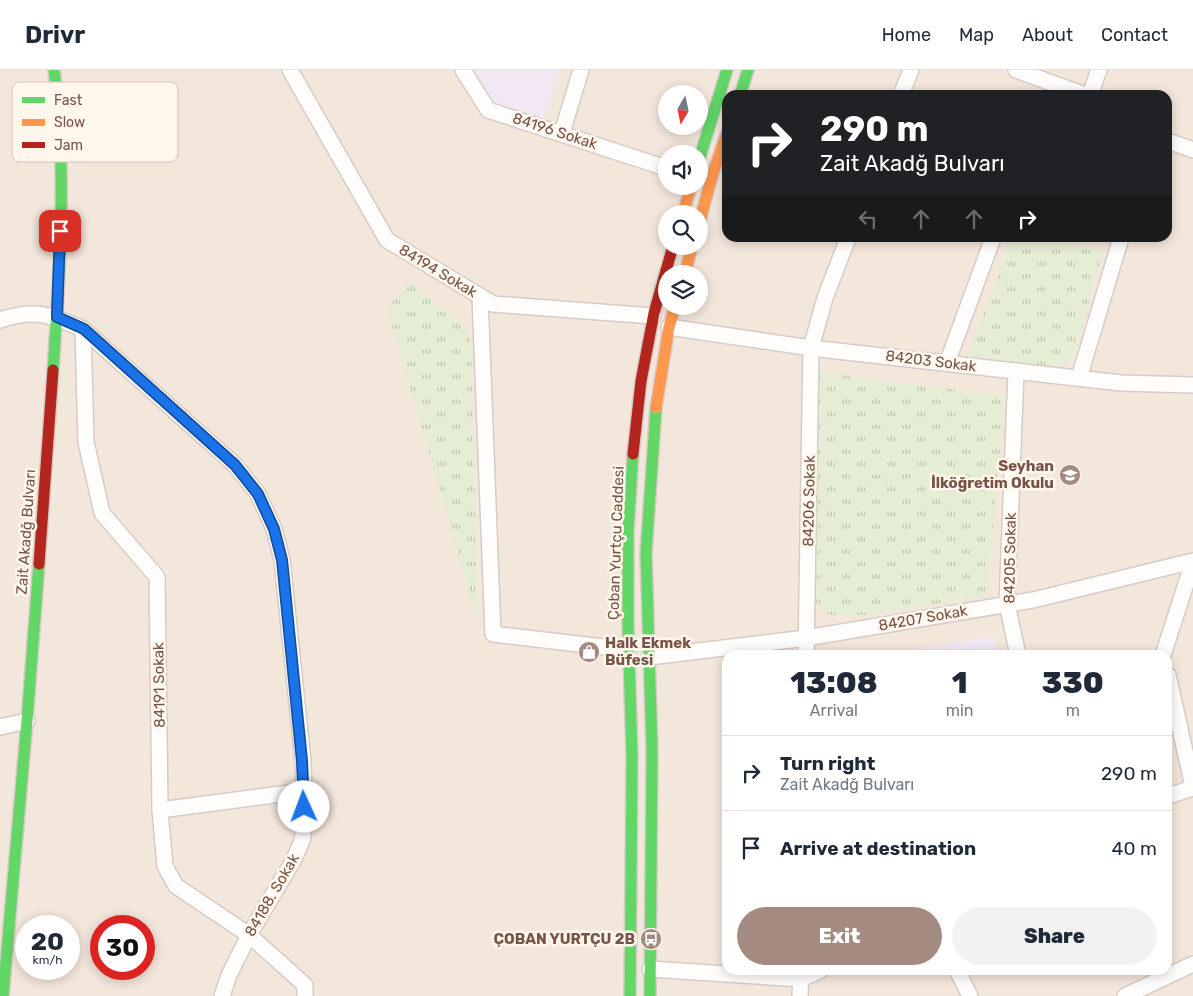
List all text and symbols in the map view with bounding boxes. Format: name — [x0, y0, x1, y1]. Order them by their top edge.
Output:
text: Drivr — [25, 21, 85, 49]
text: Home — [882, 24, 931, 46]
text: Map — [959, 24, 994, 46]
text: About — [1022, 24, 1073, 46]
text: Contact — [1101, 24, 1168, 46]
legend — [12, 82, 178, 162]
north arrow — [658, 85, 708, 135]
map controls — [658, 85, 708, 315]
text: Fast — [54, 92, 83, 109]
text: 290 m — [820, 108, 929, 150]
street label: 84196 Sokak — [510, 109, 600, 153]
icon: right — [737, 110, 802, 175]
text: Slow — [54, 114, 85, 131]
text: Jam — [54, 137, 83, 154]
button: sound — [658, 145, 708, 195]
text: Zait Akadğ Bulvarı — [820, 150, 1005, 177]
button: search — [658, 205, 708, 255]
icon: left — [854, 205, 882, 233]
icon: ahead — [907, 205, 935, 233]
icon: ahead — [960, 205, 988, 233]
icon: right — [1013, 205, 1041, 233]
pin — [39, 210, 81, 252]
icon: arrive — [46, 217, 74, 245]
street label: 84194 Sokak — [396, 241, 481, 302]
button: layers — [658, 265, 708, 315]
street label: 84203 Sokak — [885, 346, 978, 376]
street label: 84206 Sokak — [799, 455, 819, 547]
place label: Seyhan İlköğretim Okulu — [931, 457, 1054, 492]
school or university icon: Seyhan İlköğretim Okulu — [1058, 463, 1082, 487]
street label: Çoban Yurtçu Caddesi — [604, 466, 628, 620]
street label: Zait Akadğ Bulvarı — [13, 469, 39, 595]
street label: 84205 Sokak — [1000, 512, 1020, 604]
street label: 84207 Sokak — [877, 601, 969, 635]
place label: Halk Ekmek Büfesi — [605, 634, 691, 669]
shop icon: Halk Ekmek Büfesi — [577, 640, 601, 664]
street label: 84191 Sokak — [149, 642, 169, 728]
text: 13:08 — [790, 665, 878, 701]
text: 1 — [952, 665, 968, 701]
text: 330 — [1042, 665, 1104, 701]
text: Arrival — [810, 701, 858, 720]
text: min — [946, 701, 974, 720]
text: m — [1066, 701, 1080, 720]
text: Turn right — [780, 752, 875, 775]
icon: right — [737, 759, 765, 787]
text: 290 m — [1101, 762, 1157, 785]
text: Zait Akadğ Bulvarı — [780, 775, 914, 794]
position arrow — [277, 780, 329, 832]
icon: arrive — [737, 834, 765, 862]
text: Arrive at destination — [780, 837, 976, 860]
text: 40 m — [1112, 837, 1157, 860]
street label: 84188. Sokak — [241, 850, 303, 940]
button: Exit — [737, 907, 942, 965]
button: Share — [952, 907, 1157, 965]
speed limit sign: 30 — [90, 915, 155, 980]
text: 20 — [31, 927, 64, 956]
bus stop icon: ÇOBAN YURTÇU 2B — [639, 927, 663, 951]
place label: ÇOBAN YURTÇU 2B — [494, 930, 635, 948]
text: km/h — [33, 953, 62, 967]

